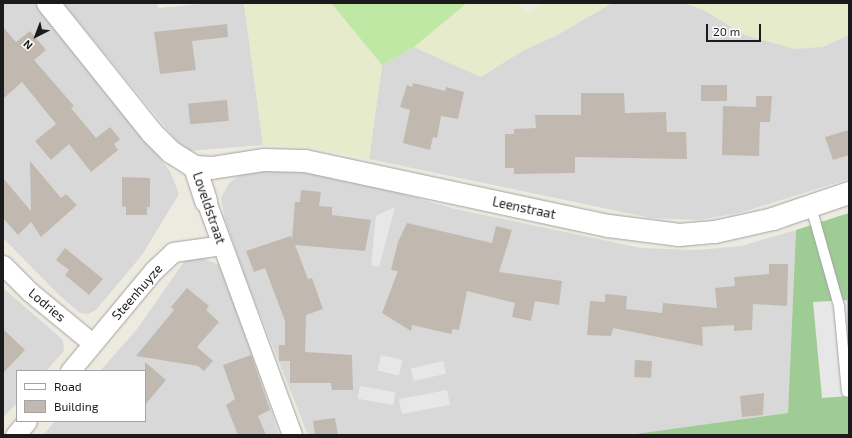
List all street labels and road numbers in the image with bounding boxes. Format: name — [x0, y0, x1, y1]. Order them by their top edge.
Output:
street label: Loveldstraat — [189, 170, 229, 246]
street label: Leenstraat — [491, 194, 557, 222]
street label: Steenhuyze — [108, 261, 166, 323]
street label: Lodries — [25, 285, 69, 325]

